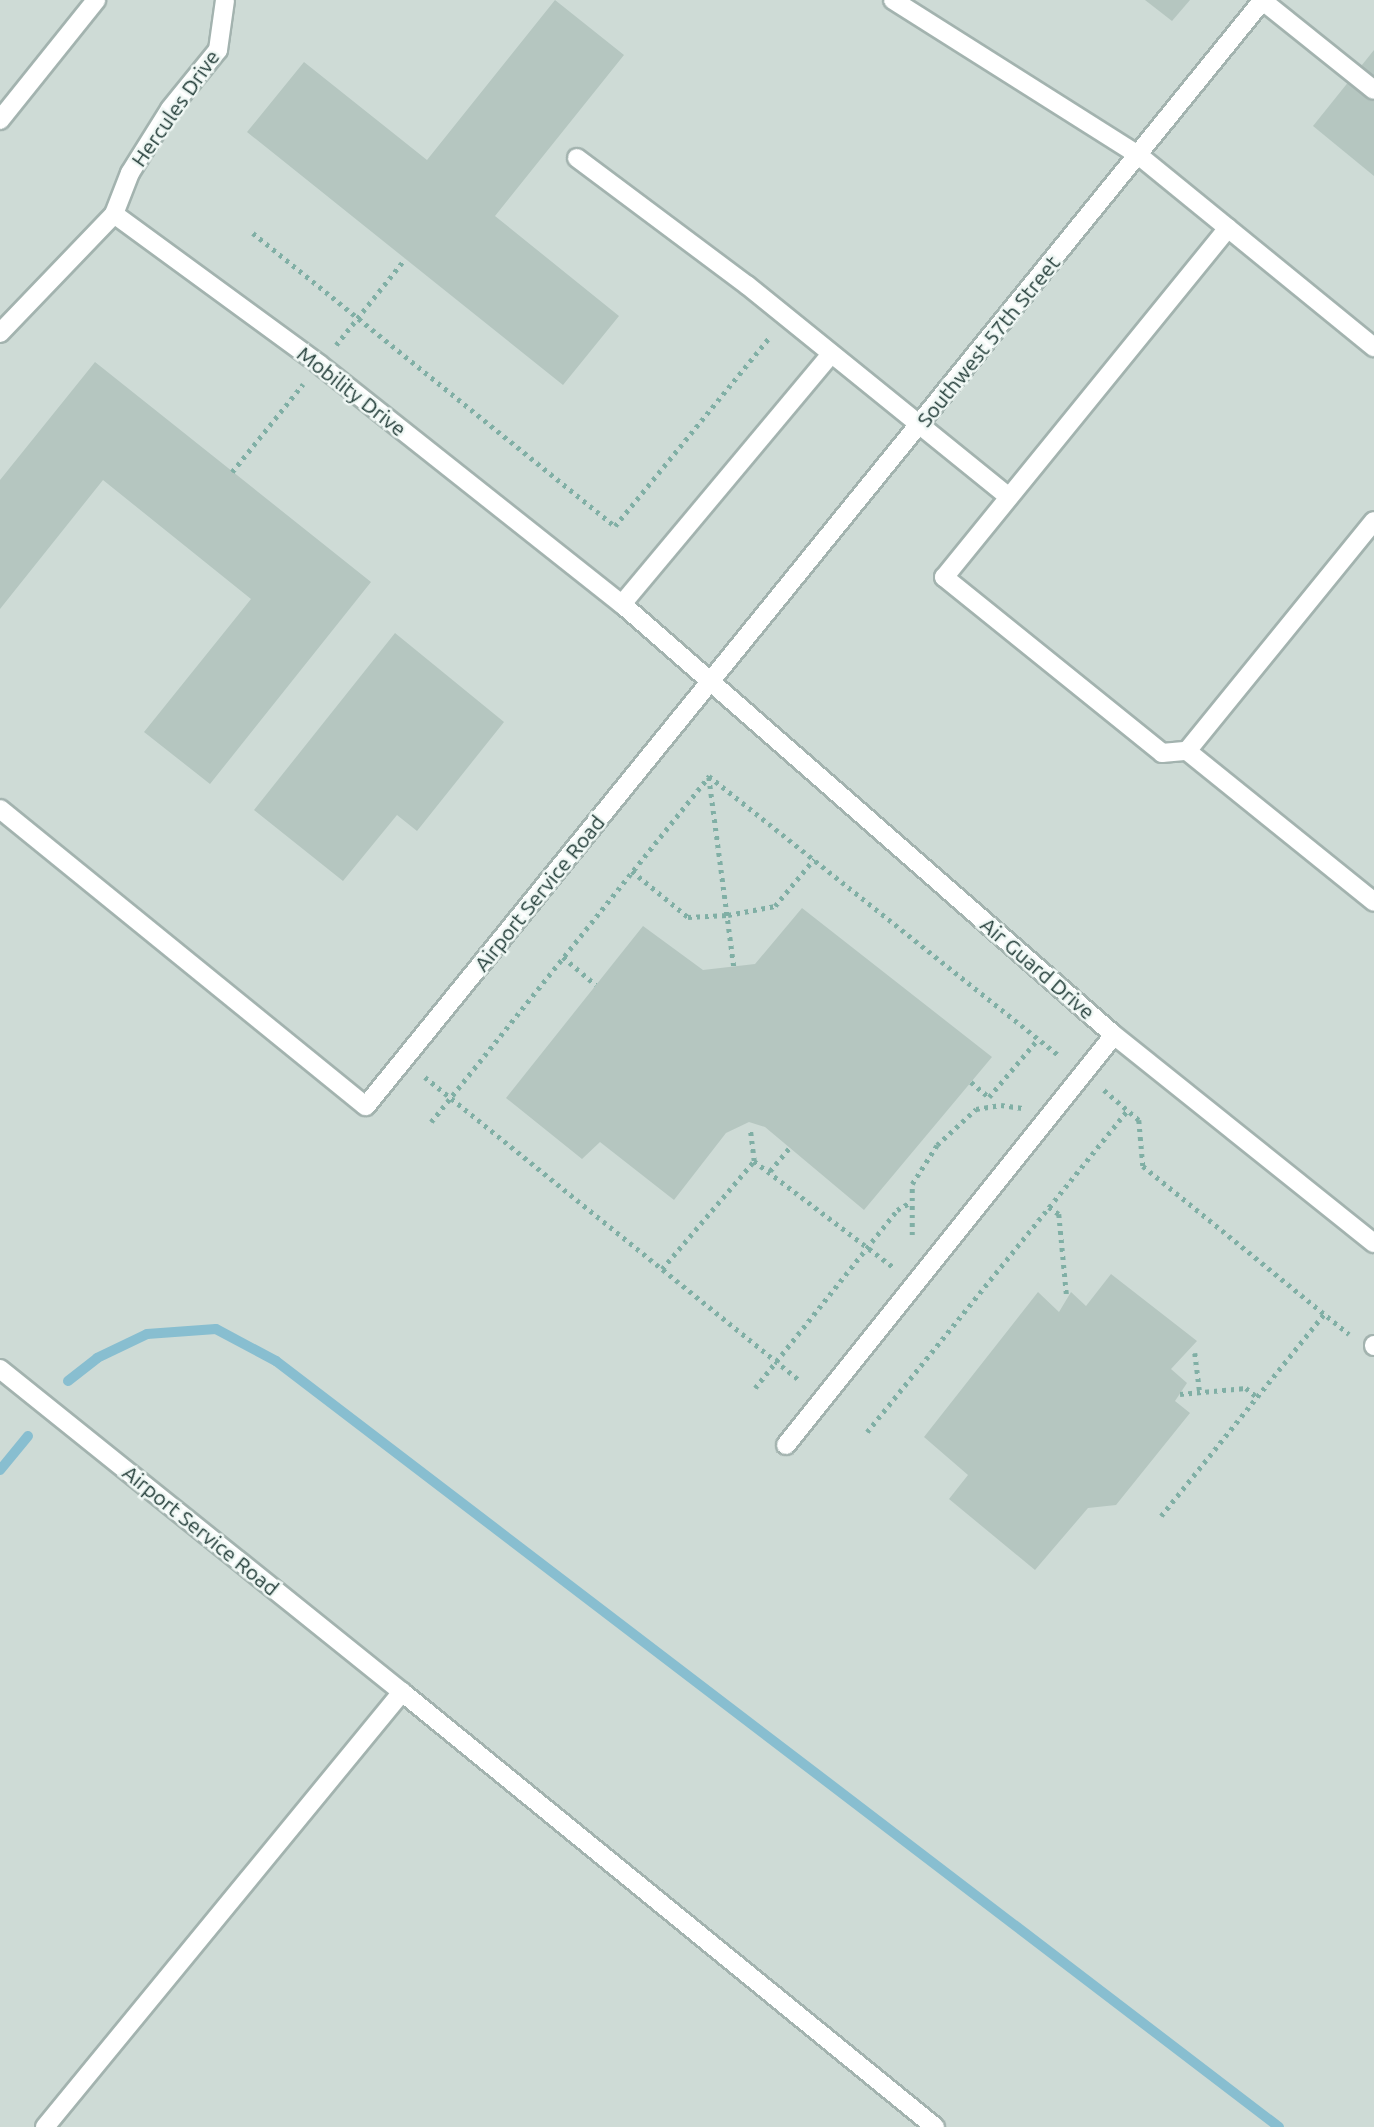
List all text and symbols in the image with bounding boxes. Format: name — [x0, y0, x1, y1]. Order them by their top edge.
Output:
street label: Hercules Drive — [126, 45, 224, 171]
street label: Southwest 57th Street — [911, 250, 1065, 432]
street label: Mobility Drive — [292, 341, 412, 441]
street label: Airport Service Road — [468, 810, 610, 976]
street label: Air Guard Drive — [976, 912, 1100, 1024]
street label: Airport Service Road — [118, 1459, 284, 1601]

